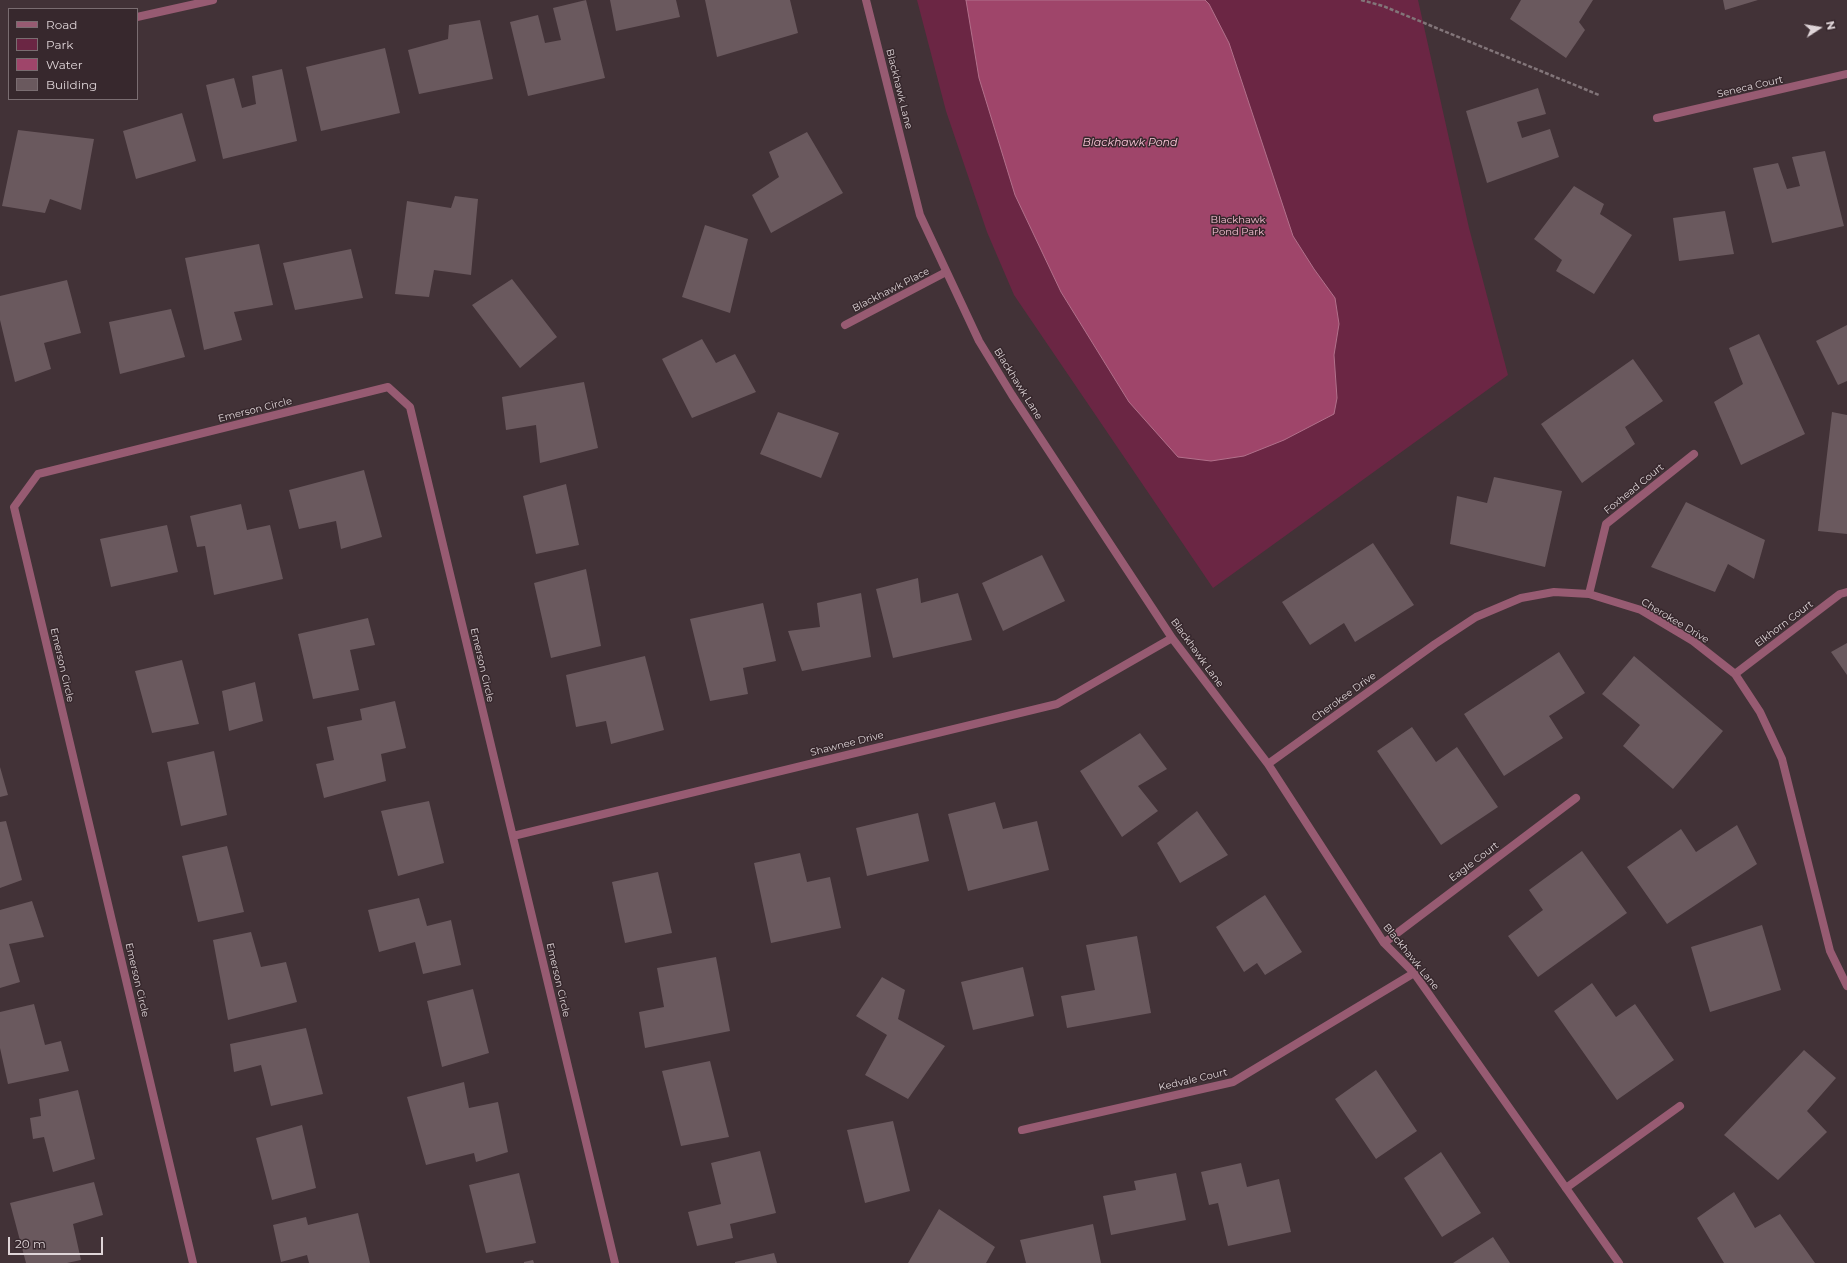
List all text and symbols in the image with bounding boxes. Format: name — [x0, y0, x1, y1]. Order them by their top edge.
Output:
legend — [8, 8, 138, 100]
north arrow — [1799, 8, 1839, 48]
text: Road — [46, 17, 77, 32]
text: N — [1823, 20, 1839, 31]
text: Park — [46, 37, 73, 52]
street label: Blackhawk Lane — [883, 48, 915, 130]
text: Water — [46, 57, 82, 72]
street label: Seneca Court — [1716, 74, 1784, 100]
text: Building — [46, 77, 97, 92]
water label: Blackhawk Pond — [1083, 136, 1177, 150]
park label: Blackhawk Pond Park — [1211, 214, 1265, 238]
street label: Blackhawk Place — [850, 265, 932, 315]
street label: Blackhawk Lane — [991, 346, 1045, 422]
street label: Emerson Circle — [217, 395, 293, 425]
street label: Foxhead Court — [1602, 461, 1666, 517]
street label: Cherokee Drive — [1639, 596, 1711, 646]
street label: Elkhorn Court — [1753, 598, 1815, 650]
street label: Blackhawk Lane — [1168, 616, 1226, 690]
street label: Emerson Circle — [48, 627, 76, 703]
street label: Emerson Circle — [468, 627, 496, 703]
street label: Cherokee Drive — [1309, 670, 1379, 724]
street label: Shawnee Drive — [809, 729, 885, 759]
street label: Eagle Court — [1447, 840, 1501, 884]
street label: Blackhawk Lane — [1380, 921, 1442, 993]
street label: Emerson Circle — [123, 942, 151, 1018]
street label: Emerson Circle — [544, 942, 572, 1018]
street label: Kedvale Court — [1157, 1066, 1229, 1094]
scale bar — [10, 1229, 105, 1255]
text: 20 m — [15, 1236, 46, 1251]

